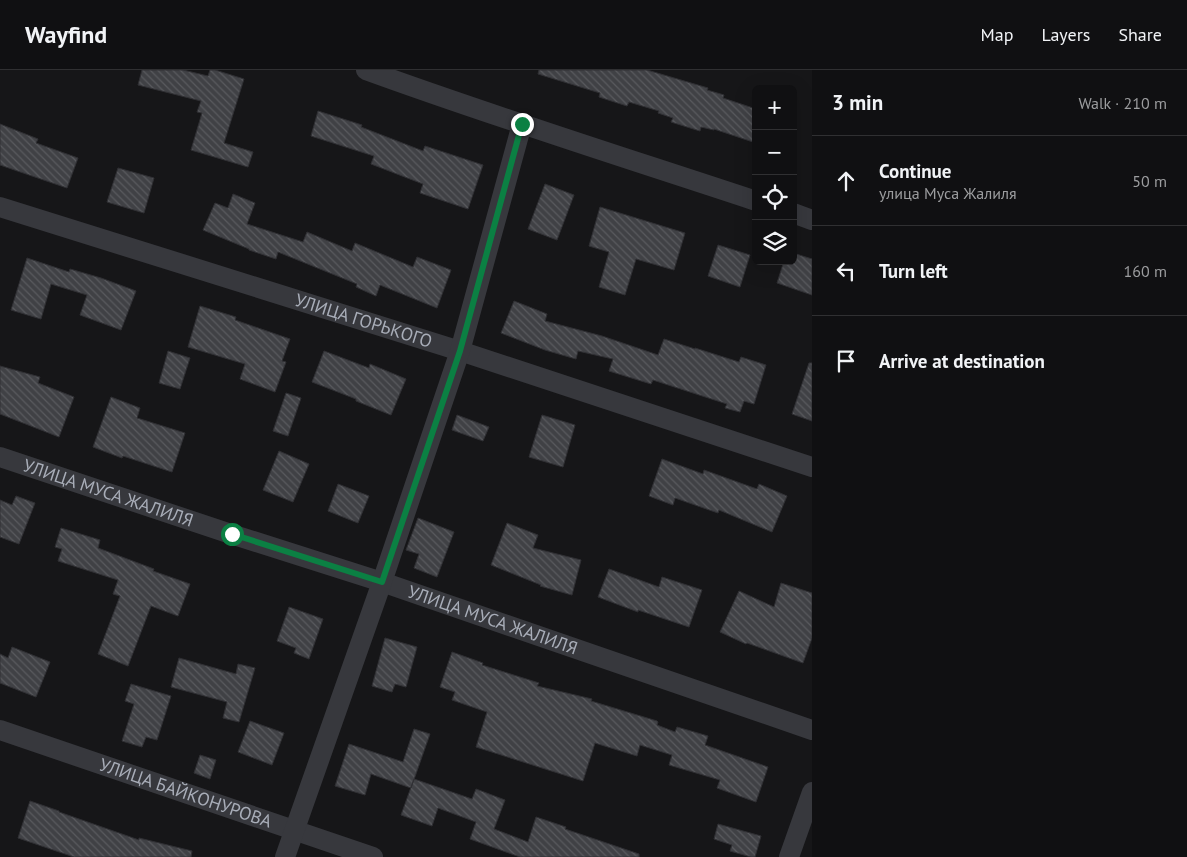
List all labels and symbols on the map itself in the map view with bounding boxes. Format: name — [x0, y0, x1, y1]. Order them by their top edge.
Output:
route end — [511, 113, 534, 136]
street label: УЛИЦА ГОРЬКОГО — [292, 288, 435, 353]
street label: УЛИЦА МУСА ЖАЛИЛЯ — [20, 454, 196, 532]
route start — [221, 523, 244, 546]
street label: УЛИЦА МУСА ЖАЛИЛЯ — [405, 580, 581, 659]
street label: УЛИЦА БАЙКОНУРОВА — [96, 753, 275, 833]

